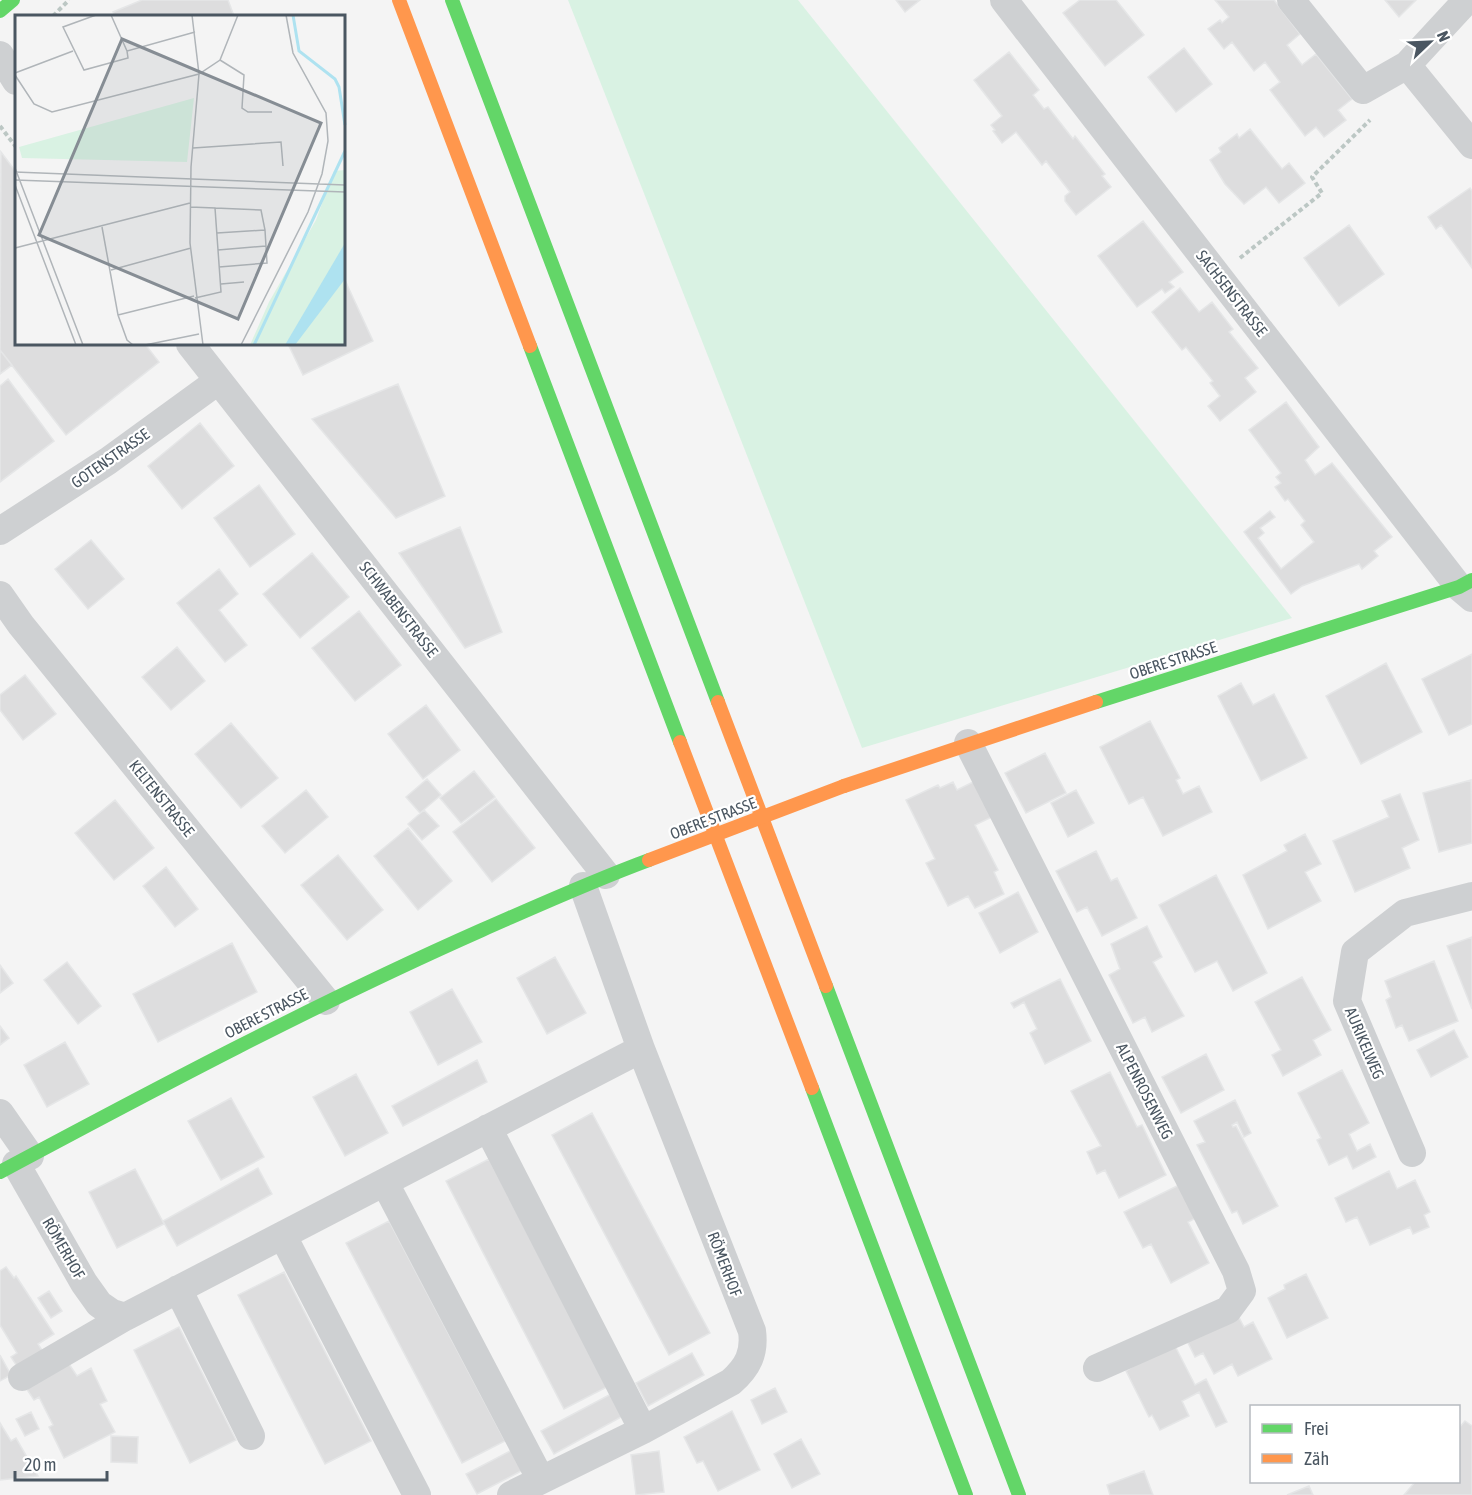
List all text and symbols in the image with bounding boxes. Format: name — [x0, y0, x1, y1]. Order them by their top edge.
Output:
north arrow — [1400, 12, 1460, 72]
inset map — [15, 15, 345, 345]
text: N — [1434, 28, 1454, 44]
street label: SACHSENSTRASSE — [1193, 247, 1271, 340]
street label: GOTENSTRASSE — [68, 425, 152, 491]
street label: SCHWABENSTRASSE — [356, 558, 442, 660]
street label: OBERE STRASSE — [1127, 637, 1219, 683]
street label: KELTENSTRASSE — [126, 756, 198, 840]
street label: OBERE STRASSE — [667, 793, 759, 843]
street label: OBERE STRASSE — [222, 984, 311, 1042]
street label: AURIKELWEG — [1342, 1004, 1388, 1082]
street label: ALPENROSENWEG — [1113, 1040, 1177, 1142]
street label: RÖMERHOF — [39, 1214, 89, 1282]
street label: RÖMERHOF — [704, 1229, 746, 1299]
legend — [1250, 1405, 1460, 1483]
text: Frei — [1304, 1418, 1329, 1439]
scale bar — [15, 1444, 106, 1482]
text: Zäh — [1304, 1448, 1329, 1469]
text: 20 m — [24, 1454, 56, 1475]

